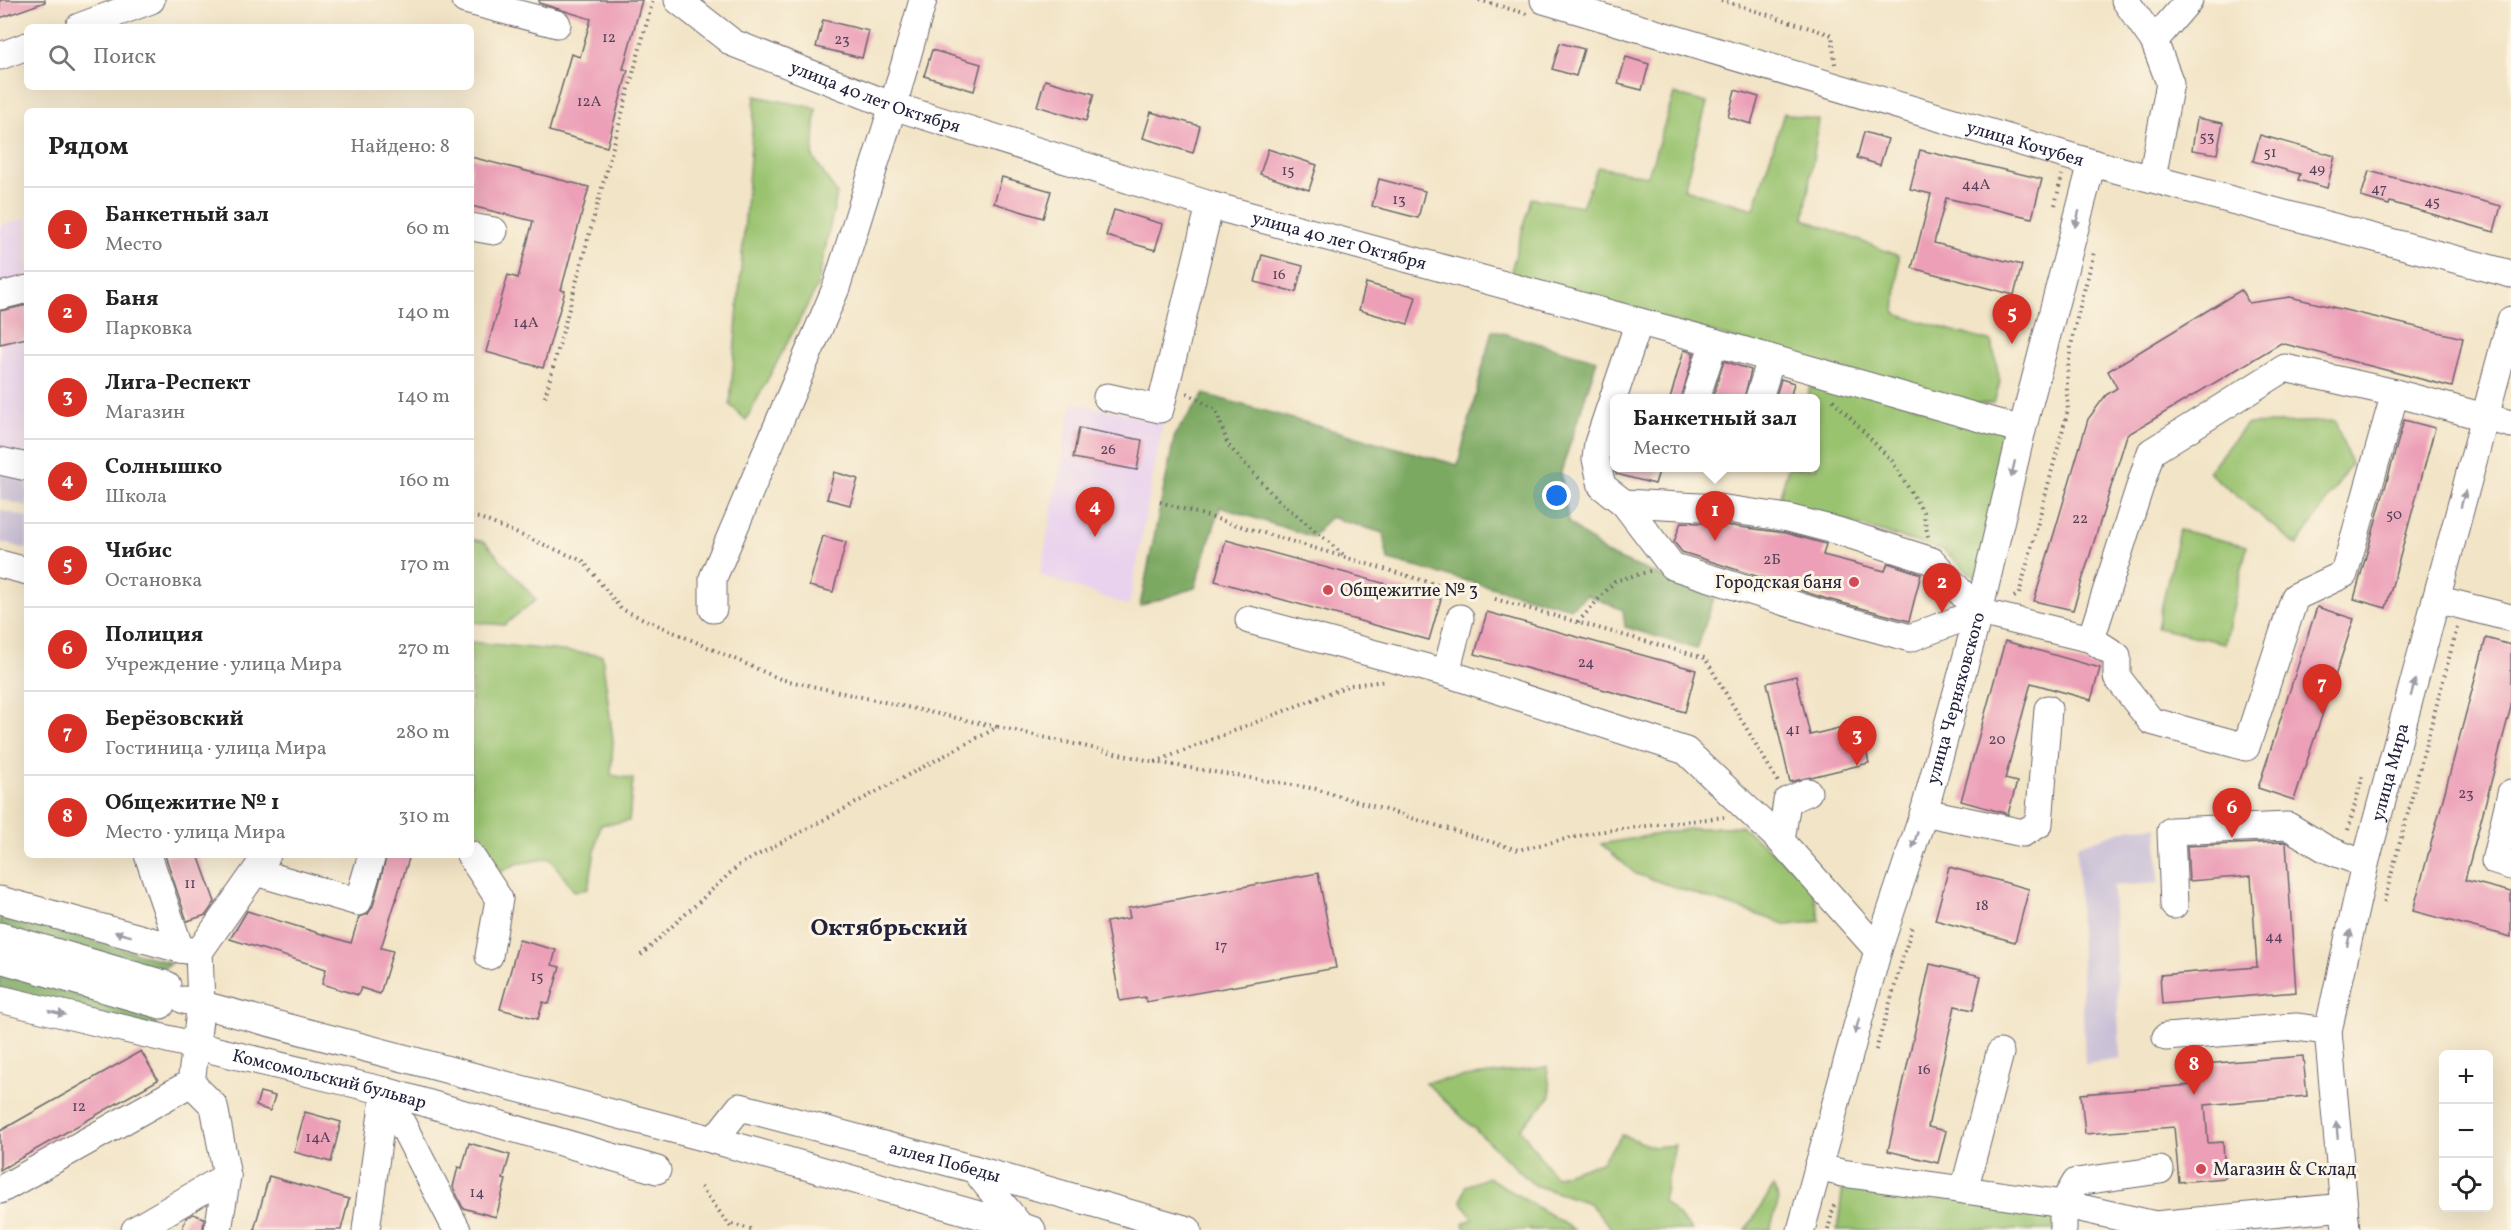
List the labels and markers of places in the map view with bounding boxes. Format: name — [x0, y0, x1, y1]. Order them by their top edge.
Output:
pin: 5 — [1992, 294, 2032, 344]
pin: 4 — [1076, 488, 1114, 537]
pin: 1 — [1696, 492, 1734, 541]
pin: 2 — [1922, 564, 1962, 613]
place label: Городская баня — [1715, 571, 1842, 596]
marker: Городская баня — [1847, 575, 1861, 589]
place label: Общежитие № 3 — [1340, 579, 1478, 604]
marker: Общежитие № 3 — [1321, 583, 1335, 597]
pin: 7 — [2302, 664, 2342, 714]
pin: 3 — [1838, 716, 1876, 766]
pin: 6 — [2212, 788, 2252, 838]
pin: 8 — [2174, 1046, 2214, 1095]
place label: Магазин & Склад — [2213, 1158, 2356, 1183]
marker: Магазин & Склад — [2194, 1162, 2208, 1176]

